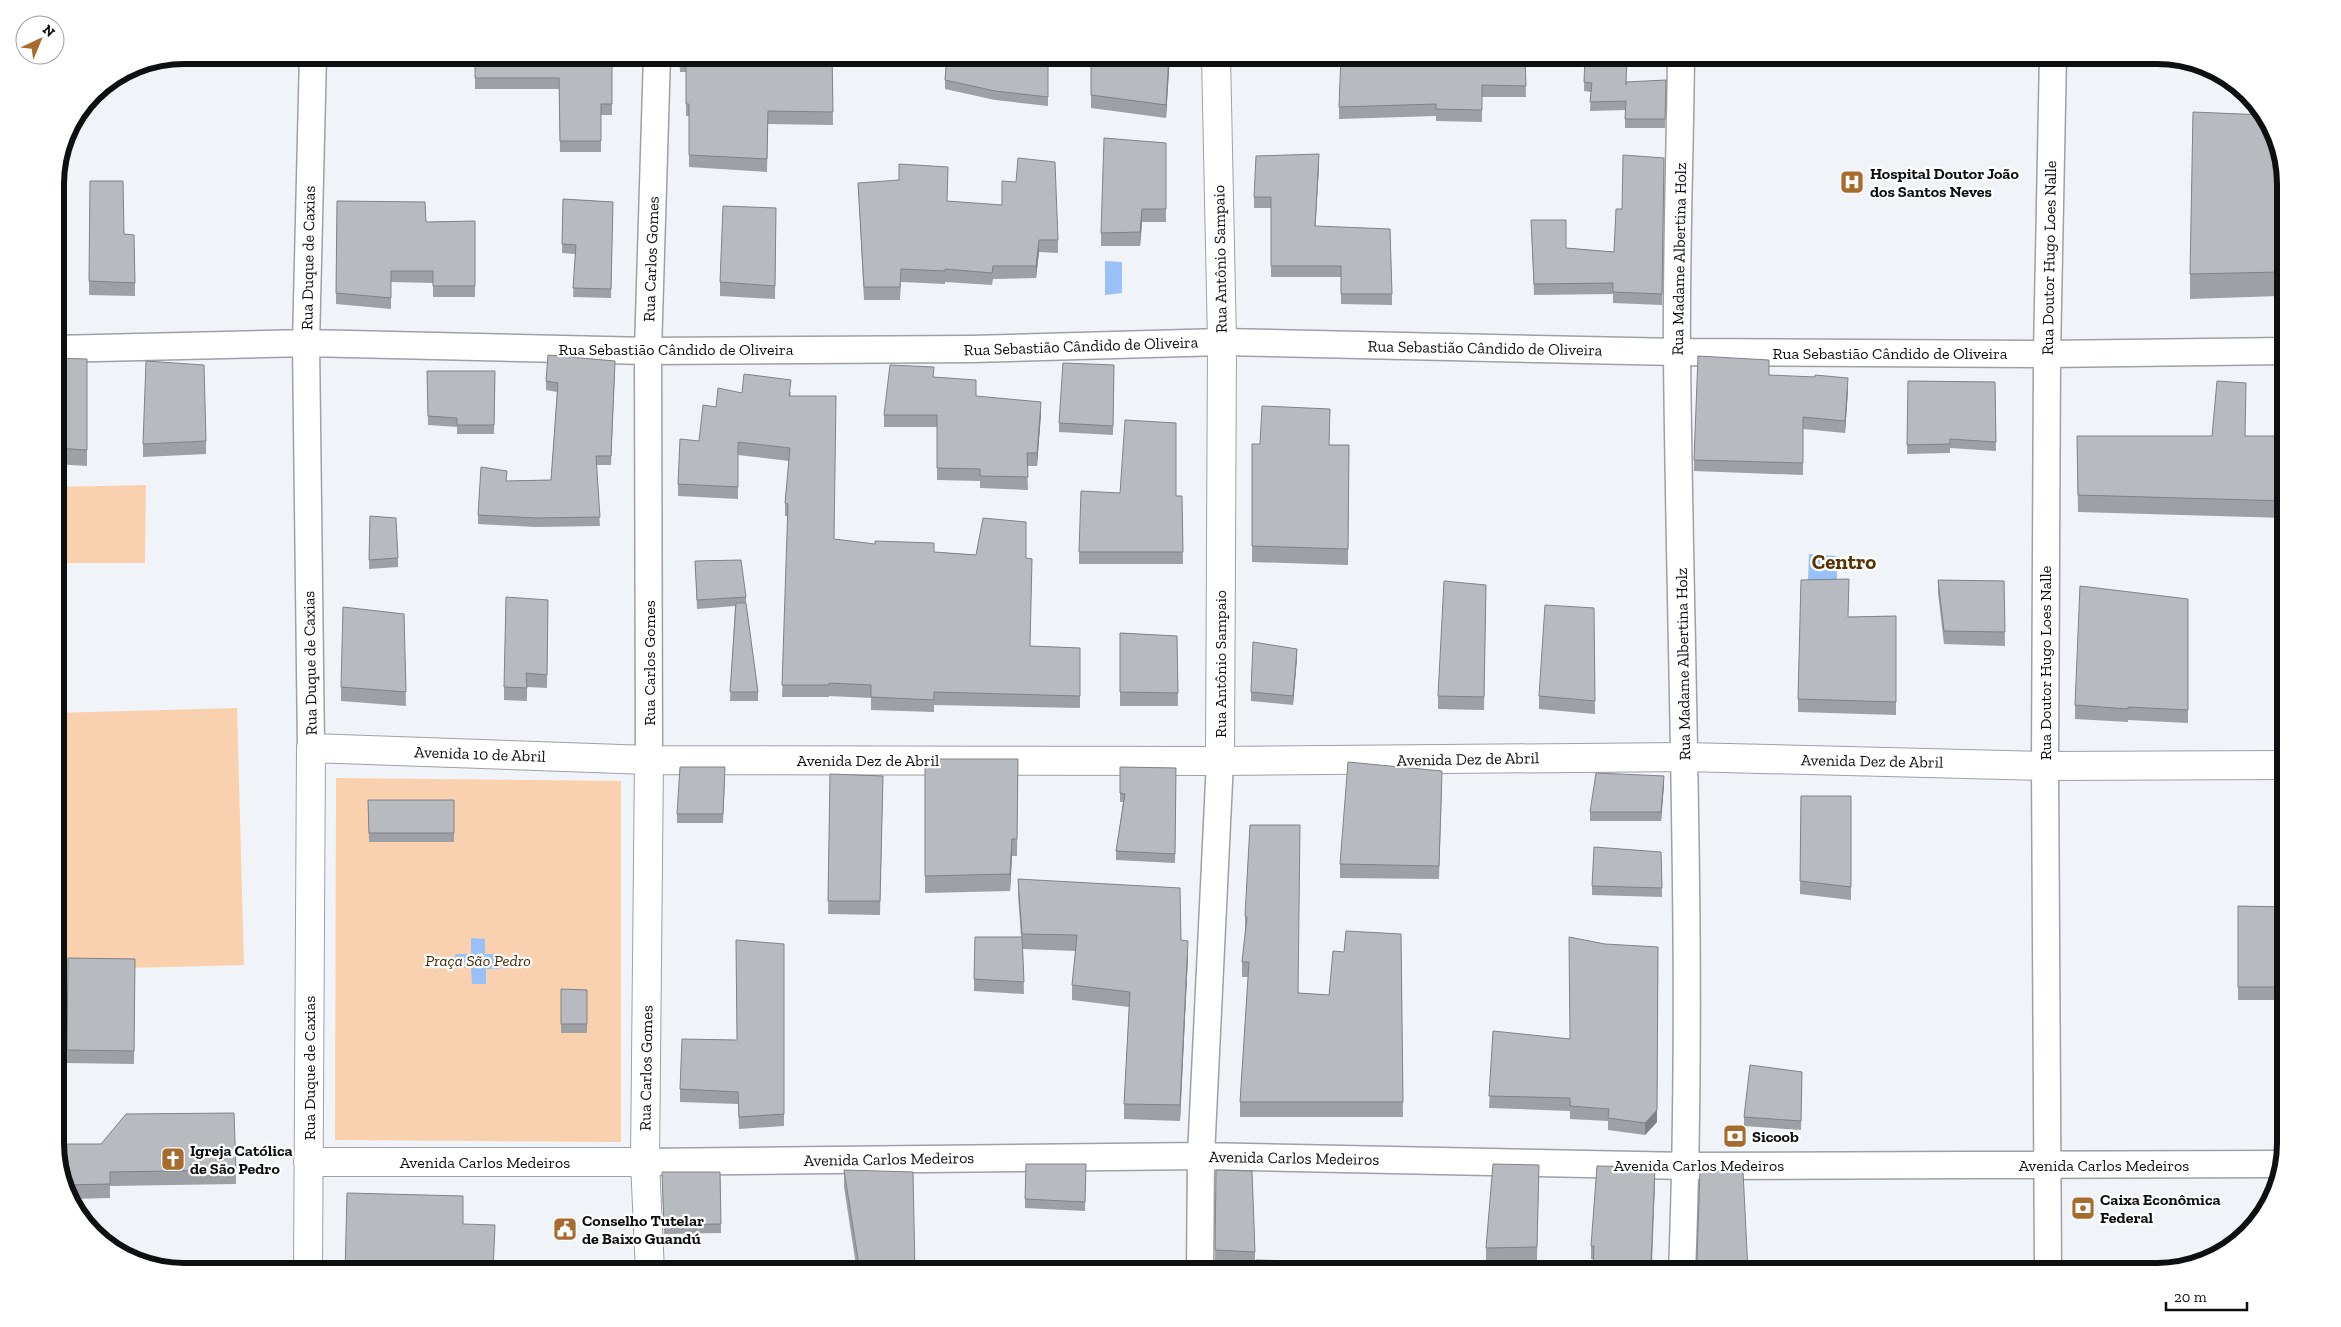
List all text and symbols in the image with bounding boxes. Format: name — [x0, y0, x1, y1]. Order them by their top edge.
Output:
north arrow — [15, 15, 65, 65]
text: N — [39, 21, 59, 41]
street label: Rua Doutor Hugo Loes Nalle — [2038, 161, 2060, 355]
street label: Rua Madame Albertina Holz — [1668, 162, 1690, 356]
place label: Hospital Doutor João dos Santos Neves — [1870, 164, 2019, 201]
hospital icon: Hospital Doutor João dos Santos Neves — [1839, 169, 1865, 195]
street label: Rua Antônio Sampaio — [1209, 185, 1231, 333]
street label: Rua Duque de Caxias — [297, 186, 319, 330]
street label: Rua Carlos Gomes — [639, 196, 663, 322]
street label: Rua Sebastião Cândido de Oliveira — [963, 332, 1199, 360]
street label: Rua Sebastião Cândido de Oliveira — [1367, 336, 1603, 360]
street label: Rua Sebastião Cândido de Oliveira — [559, 340, 794, 359]
street label: Rua Sebastião Cândido de Oliveira — [1773, 344, 2008, 363]
district label: Centro — [1812, 549, 1876, 574]
street label: Rua Doutor Hugo Loes Nalle — [2036, 566, 2055, 760]
street label: Rua Madame Albertina Holz — [1672, 567, 1694, 761]
street label: Rua Antônio Sampaio — [1211, 590, 1230, 738]
street label: Rua Duque de Caxias — [299, 591, 321, 735]
street label: Rua Carlos Gomes — [640, 600, 659, 726]
street label: Avenida 10 de Abril — [414, 742, 546, 766]
street label: Avenida Dez de Abril — [1397, 748, 1539, 770]
street label: Avenida Dez de Abril — [1801, 750, 1943, 772]
street label: Avenida Dez de Abril — [797, 751, 939, 770]
park label: Praça São Pedro — [425, 951, 531, 970]
street label: Rua Duque de Caxias — [300, 996, 319, 1140]
street label: Rua Carlos Gomes — [635, 1005, 657, 1131]
bank icon: Sicoob — [1722, 1123, 1748, 1149]
place label: Sicoob — [1752, 1127, 1799, 1146]
place label: Igreja Católica de São Pedro — [190, 1141, 293, 1178]
church icon: Igreja Católica de São Pedro — [160, 1146, 186, 1172]
street label: Avenida Carlos Medeiros — [1209, 1147, 1379, 1169]
street label: Avenida Carlos Medeiros — [804, 1148, 974, 1170]
street label: Avenida Carlos Medeiros — [400, 1153, 570, 1172]
street label: Avenida Carlos Medeiros — [1614, 1156, 1784, 1175]
street label: Avenida Carlos Medeiros — [2019, 1156, 2189, 1175]
place label: Caixa Econômica Federal — [2100, 1190, 2221, 1227]
bank icon: Caixa Econômica Federal — [2070, 1195, 2096, 1221]
place label: Conselho Tutelar de Baixo Guandú — [582, 1211, 704, 1248]
public building icon: Conselho Tutelar de Baixo Guandú — [552, 1216, 578, 1242]
scale bar — [2166, 1280, 2247, 1312]
text: 20 m — [2174, 1288, 2207, 1306]

